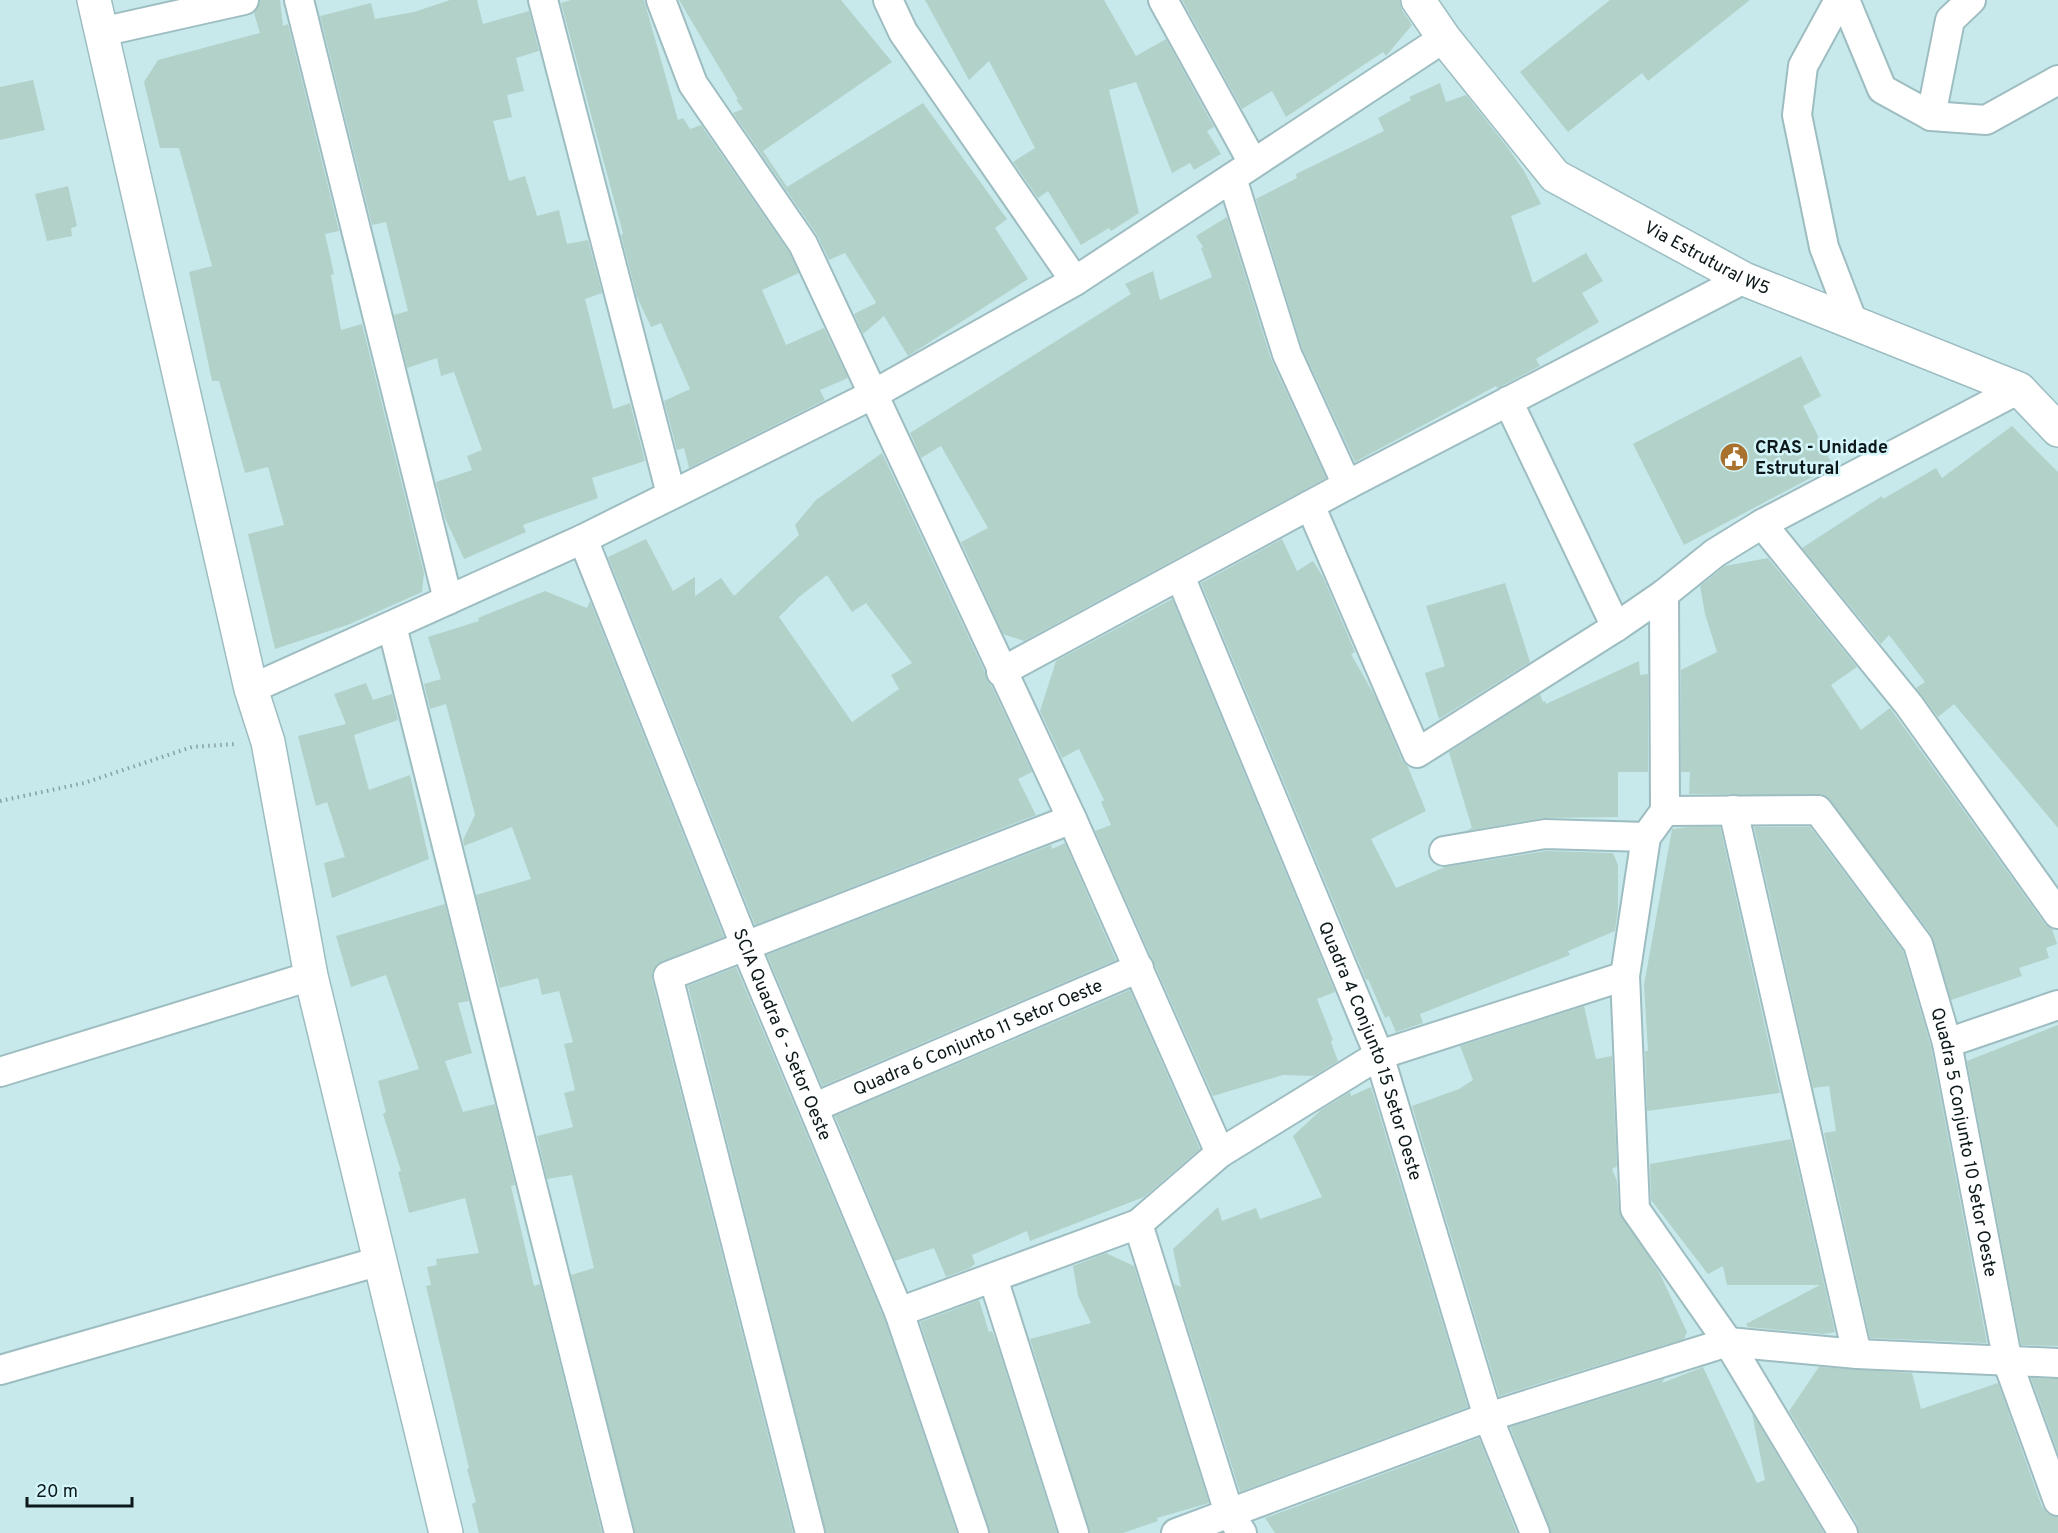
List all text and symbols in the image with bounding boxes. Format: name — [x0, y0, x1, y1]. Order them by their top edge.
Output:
street label: Via Estrutural W5 — [1639, 217, 1773, 301]
place label: CRAS - Unidade Estrutural — [1755, 437, 1888, 481]
public building icon: CRAS - Unidade Estrutural — [1718, 441, 1750, 473]
street label: Quadra 4 Conjunto 15 Setor Oeste — [1312, 918, 1426, 1184]
street label: SCIA Quadra 6 - Setor Oeste — [727, 926, 836, 1144]
street label: Quadra 6 Conjunto 11 Setor Oeste — [850, 975, 1106, 1102]
street label: Quadra 5 Conjunto 10 Setor Oeste — [1924, 1005, 2001, 1279]
scale bar — [27, 1470, 132, 1508]
text: 20 m — [36, 1481, 78, 1504]

